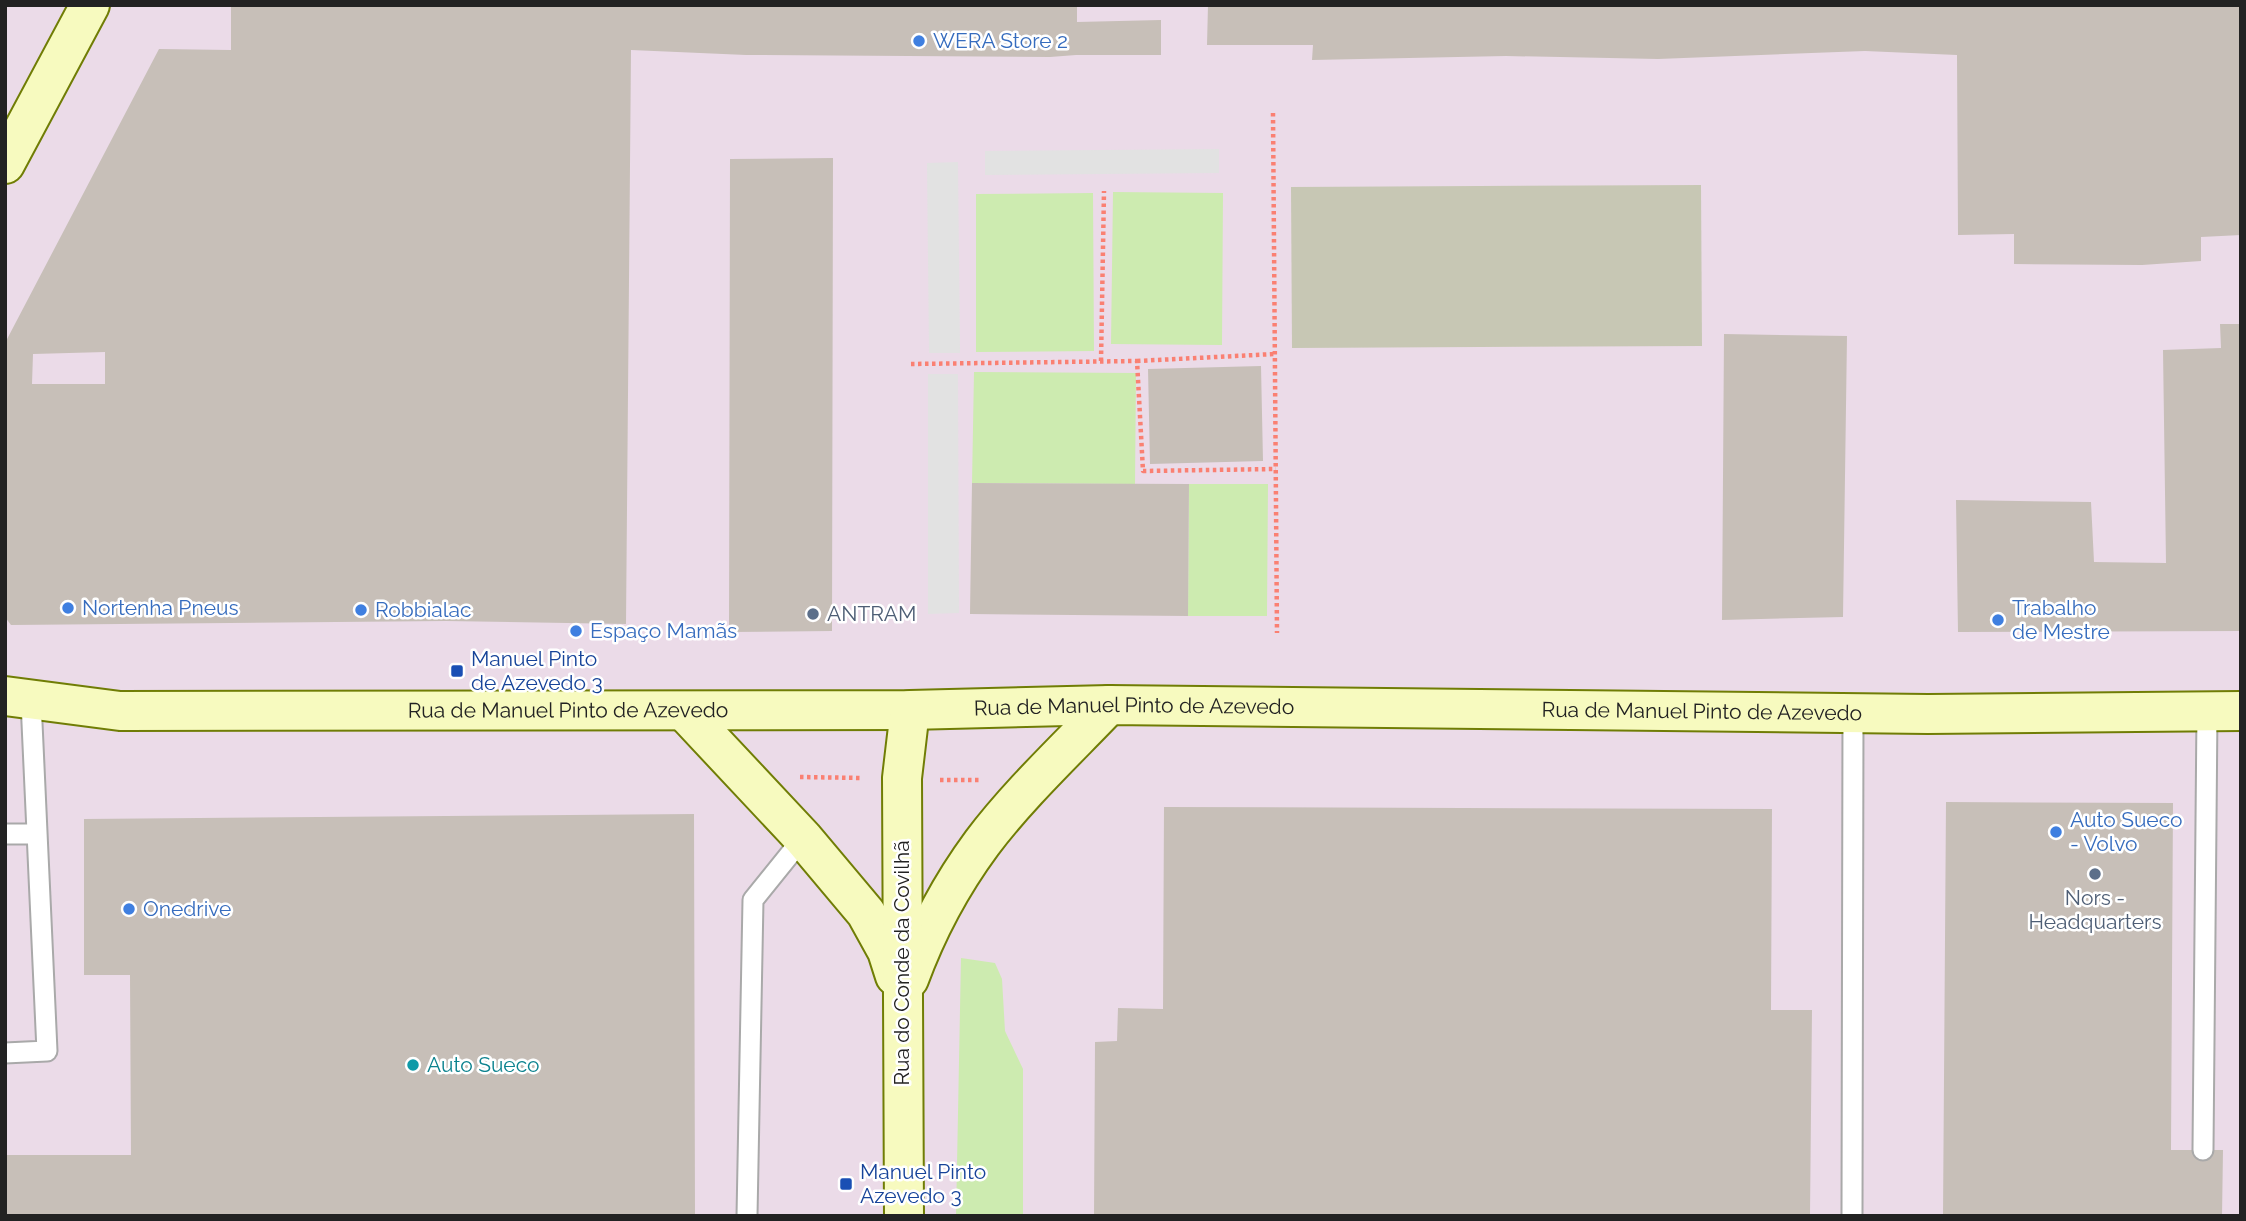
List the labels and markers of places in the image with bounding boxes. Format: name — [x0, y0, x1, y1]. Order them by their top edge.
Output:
place label: WERA Store 2 — [933, 28, 1068, 53]
marker: WERA Store 2 — [911, 33, 927, 49]
place label: Nortenha Pneus — [82, 595, 239, 620]
place label: Trabalho de Mestre — [2012, 595, 2110, 644]
place label: Robbialac — [375, 597, 472, 622]
marker: Nortenha Pneus — [60, 600, 76, 616]
place label: ANTRAM — [827, 601, 916, 626]
marker: Robbialac — [353, 602, 369, 618]
marker: ANTRAM — [805, 606, 821, 622]
marker: Trabalho de Mestre — [1990, 612, 2006, 628]
place label: Espaço Mamãs — [590, 618, 737, 643]
marker: Espaço Mamãs — [568, 623, 584, 639]
place label: Manuel Pinto de Azevedo 3 — [471, 646, 603, 695]
marker: Manuel Pinto de Azevedo 3 — [449, 663, 465, 679]
place label: Auto Sueco - Volvo — [2070, 807, 2183, 856]
marker: Auto Sueco - Volvo — [2048, 824, 2064, 840]
marker: Nors - Headquarters — [2087, 866, 2103, 882]
place label: Nors - Headquarters — [2028, 885, 2162, 934]
place label: Onedrive — [143, 896, 231, 921]
marker: Onedrive — [121, 901, 137, 917]
place label: Auto Sueco — [427, 1052, 540, 1077]
marker: Auto Sueco — [405, 1057, 421, 1073]
place label: Manuel Pinto Azevedo 3 — [860, 1159, 986, 1208]
marker: Manuel Pinto Azevedo 3 — [838, 1176, 854, 1192]

